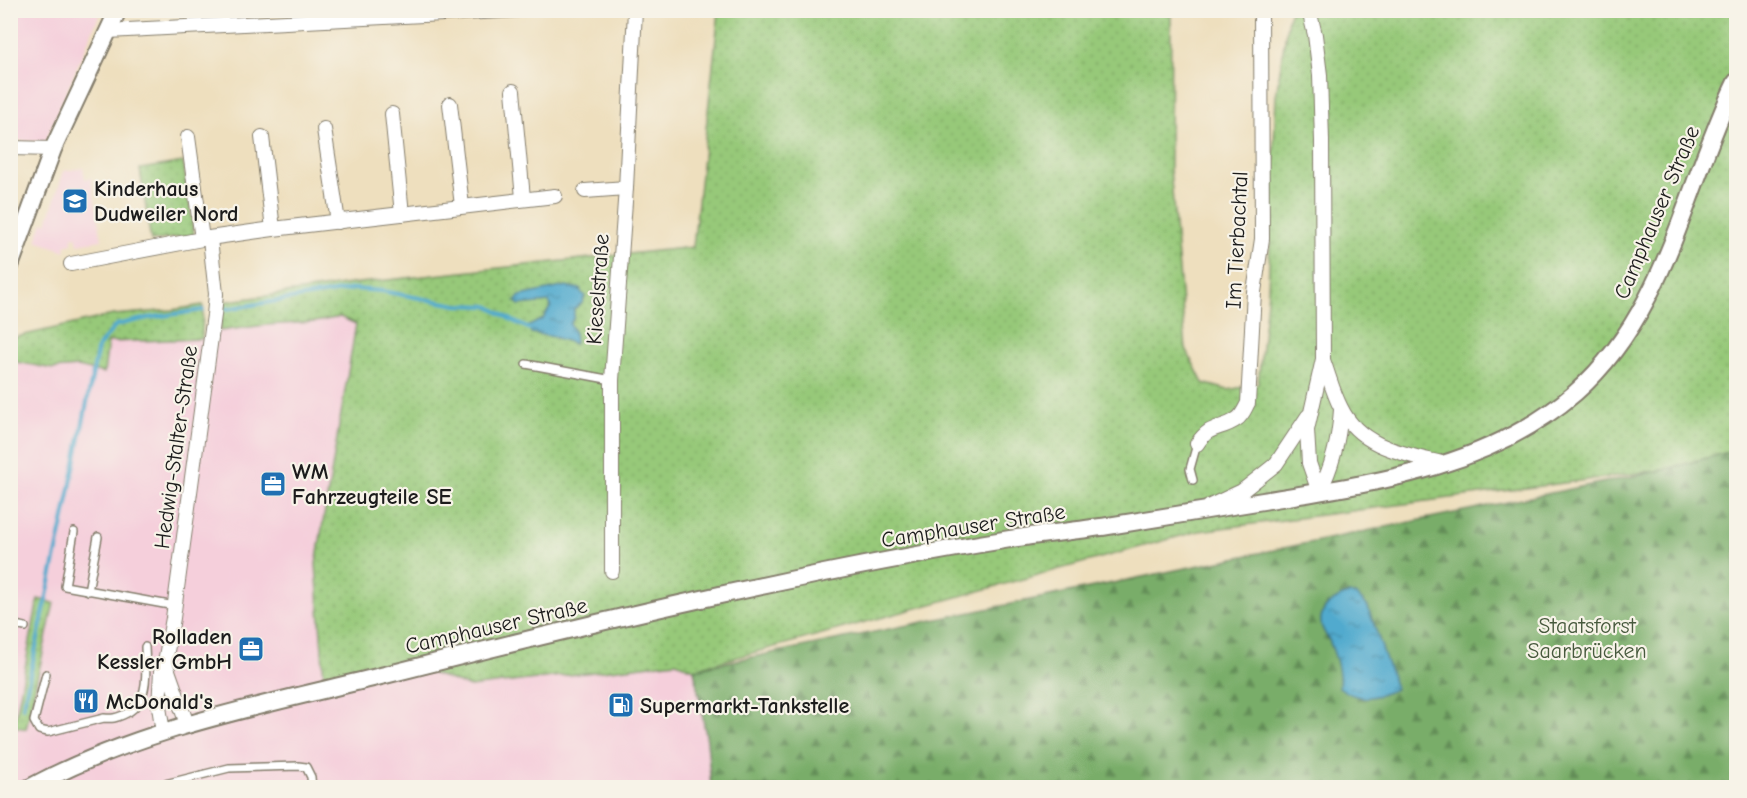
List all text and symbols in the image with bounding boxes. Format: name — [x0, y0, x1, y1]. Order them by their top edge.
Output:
street label: Camphauser Straße — [1609, 122, 1705, 303]
street label: Im Tierbachtal — [1220, 171, 1254, 310]
place label: Kinderhaus Dudweiler Nord — [94, 176, 238, 227]
school or university icon: Kinderhaus Dudweiler Nord — [60, 186, 90, 216]
street label: Kieselstraße — [581, 233, 615, 345]
street label: Hedwig-Stalter-Straße — [149, 344, 203, 551]
place label: WM Fahrzeugteile SE — [292, 459, 451, 510]
office icon: WM Fahrzeugteile SE — [258, 469, 288, 499]
street label: Camphauser Straße — [879, 499, 1067, 553]
street label: Camphauser Straße — [403, 592, 590, 660]
park label: Staatsforst Saarbrücken — [1527, 613, 1647, 664]
place label: Rolladen Kessler GmbH — [97, 624, 232, 675]
office icon: Rolladen Kessler GmbH — [236, 634, 266, 664]
restaurant icon: McDonald's — [71, 686, 101, 716]
place label: McDonald's — [106, 689, 213, 715]
fuel station icon: Supermarkt-Tankstelle — [606, 690, 636, 720]
place label: Supermarkt-Tankstelle — [640, 693, 850, 719]

